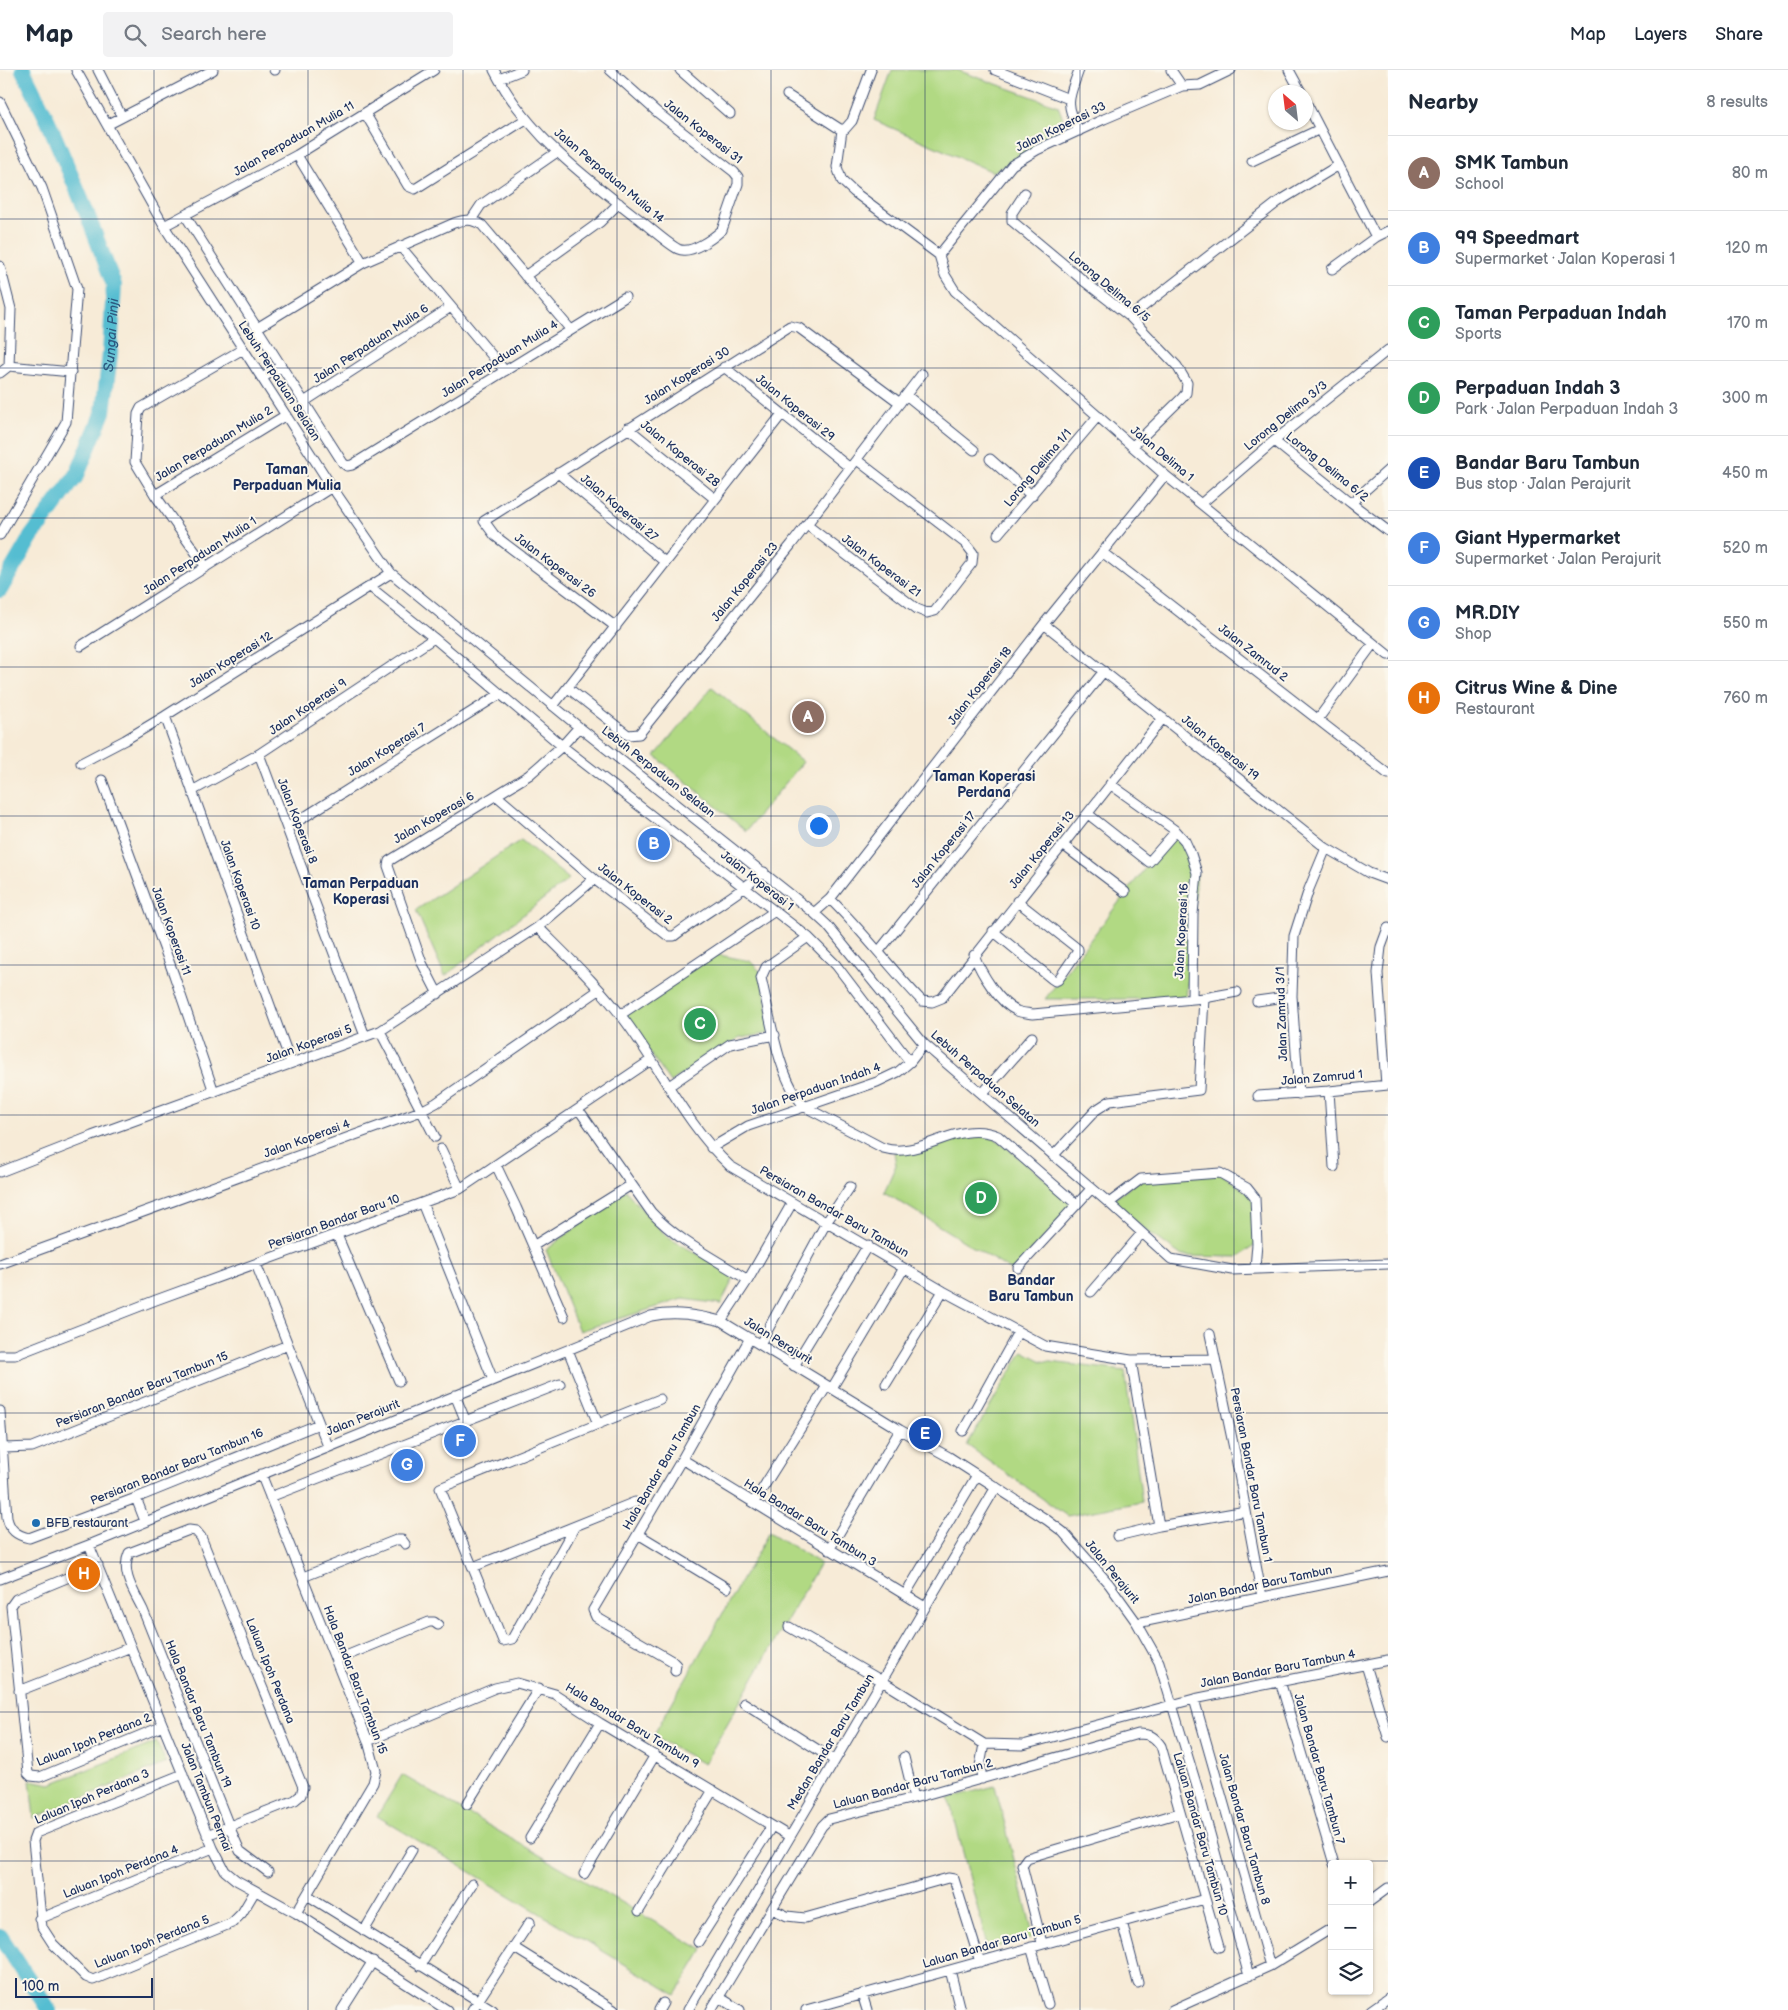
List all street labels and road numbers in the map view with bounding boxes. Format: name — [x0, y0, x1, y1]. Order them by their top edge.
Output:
street label: Jalan Koperasi 31 — [661, 97, 745, 167]
street label: Jalan Perpaduan Mulia 11 — [231, 98, 357, 180]
street label: Jalan Koperasi 33 — [1014, 99, 1108, 155]
street label: Jalan Perpaduan Mulia 14 — [551, 125, 668, 227]
street label: Lorong Delima 6/5 — [1065, 248, 1153, 326]
street label: Jalan Perpaduan Mulia 6 — [310, 301, 432, 387]
street label: Jalan Perpaduan Mulia 4 — [439, 317, 562, 401]
street label: Lebuh Perpaduan Selatan — [235, 318, 324, 444]
street label: Jalan Koperasi 30 — [641, 344, 733, 408]
street label: Jalan Koperasi 29 — [752, 371, 838, 445]
street label: Lorong Delima 3/3 — [1241, 378, 1331, 454]
street label: Jalan Perpaduan Mulia 2 — [152, 403, 276, 485]
street label: Jalan Koperasi 28 — [637, 417, 723, 491]
street label: Jalan Delima 1 — [1127, 423, 1197, 485]
street label: Lorong Delima 1/1 — [1001, 426, 1075, 510]
street label: Lorong Delima 6/2 — [1283, 429, 1371, 505]
street label: Jalan Koperasi 27 — [577, 471, 661, 545]
street label: Jalan Perpaduan Mulia 1 — [141, 514, 259, 598]
street label: Jalan Koperasi 26 — [511, 531, 599, 601]
street label: Jalan Koperasi 21 — [839, 531, 923, 601]
street label: Jalan Koperasi 23 — [708, 539, 782, 625]
street label: Jalan Zamrud 2 — [1215, 621, 1291, 685]
street label: Jalan Koperasi 12 — [187, 628, 275, 692]
street label: Jalan Koperasi 18 — [945, 644, 1015, 728]
street label: Jalan Koperasi 9 — [266, 675, 350, 739]
street label: Jalan Koperasi 19 — [1178, 712, 1262, 784]
street label: Jalan Koperasi 7 — [345, 720, 429, 780]
street label: Lebuh Perpaduan Selatan — [598, 723, 718, 821]
street label: Jalan Koperasi 8 — [274, 776, 320, 866]
street label: Jalan Koperasi 6 — [391, 789, 477, 847]
street label: Jalan Koperasi 13 — [1006, 808, 1078, 892]
street label: Jalan Koperasi 17 — [909, 809, 980, 891]
street label: Jalan Koperasi 10 — [217, 838, 263, 932]
street label: Jalan Koperasi 1 — [718, 848, 796, 914]
street label: Jalan Koperasi 2 — [595, 860, 675, 928]
street label: Jalan Koperasi 16 — [1172, 883, 1192, 979]
street label: Jalan Koperasi 11 — [148, 885, 194, 977]
street label: Jalan Zamrud 3/1 — [1273, 966, 1291, 1062]
street label: Jalan Koperasi 5 — [264, 1021, 354, 1067]
street label: Lebuh Perpaduan Selatan — [927, 1027, 1043, 1131]
street label: Jalan Perpaduan Indah 4 — [749, 1060, 883, 1118]
street label: Jalan Zamrud 1 — [1280, 1067, 1364, 1089]
street label: Jalan Koperasi 4 — [262, 1116, 353, 1162]
street label: Persiaran Bandar Baru Tambun — [757, 1163, 911, 1261]
street label: Persiaran Bandar Baru 10 — [266, 1191, 402, 1253]
street label: Jalan Perajurit — [741, 1314, 815, 1368]
street label: Persiaran Bandar Baru Tambun 15 — [54, 1348, 230, 1432]
street label: Persiaran Bandar Baru Tambun 1 — [1227, 1386, 1275, 1564]
street label: Jalan Perajurit — [324, 1396, 402, 1439]
street label: Hala Bandar Baru Tambun — [620, 1401, 704, 1533]
street label: Persiaran Bandar Baru Tambun 16 — [88, 1425, 266, 1509]
street label: Hala Bandar Baru Tambun 3 — [741, 1476, 879, 1570]
street label: Jalan Perajurit — [1082, 1537, 1142, 1607]
street label: Jalan Bandar Baru Tambun — [1187, 1562, 1334, 1608]
street label: Hala Bandar Baru Tambun 15 — [320, 1604, 390, 1756]
street label: Laluan Ipoh Perdana — [242, 1616, 298, 1726]
street label: Hala Bandar Baru Tambun 19 — [161, 1638, 235, 1790]
street label: Jalan Bandar Baru Tambun 4 — [1199, 1646, 1357, 1691]
street label: Medan Bandar Baru Tambun — [784, 1671, 878, 1813]
street label: Hala Bandar Baru Tambun 9 — [562, 1680, 702, 1772]
street label: Jalan Bandar Baru Tambun 7 — [1290, 1692, 1348, 1846]
street label: Laluan Ipoh Perdana 2 — [34, 1710, 154, 1770]
street label: Jalan Tambun Permai — [177, 1740, 235, 1854]
street label: Laluan Bandar Baru Tambun 10 — [1169, 1751, 1231, 1917]
street label: Jalan Bandar Baru Tambun 8 — [1215, 1751, 1273, 1907]
street label: Laluan Bandar Baru Tambun 2 — [832, 1755, 994, 1813]
street label: Laluan Ipoh Perdana 3 — [32, 1766, 152, 1828]
street label: Laluan Ipoh Perdana 4 — [61, 1842, 181, 1902]
street label: Laluan Ipoh Perdana 5 — [92, 1912, 212, 1972]
street label: Laluan Bandar Baru Tambun 5 — [921, 1912, 1083, 1972]

